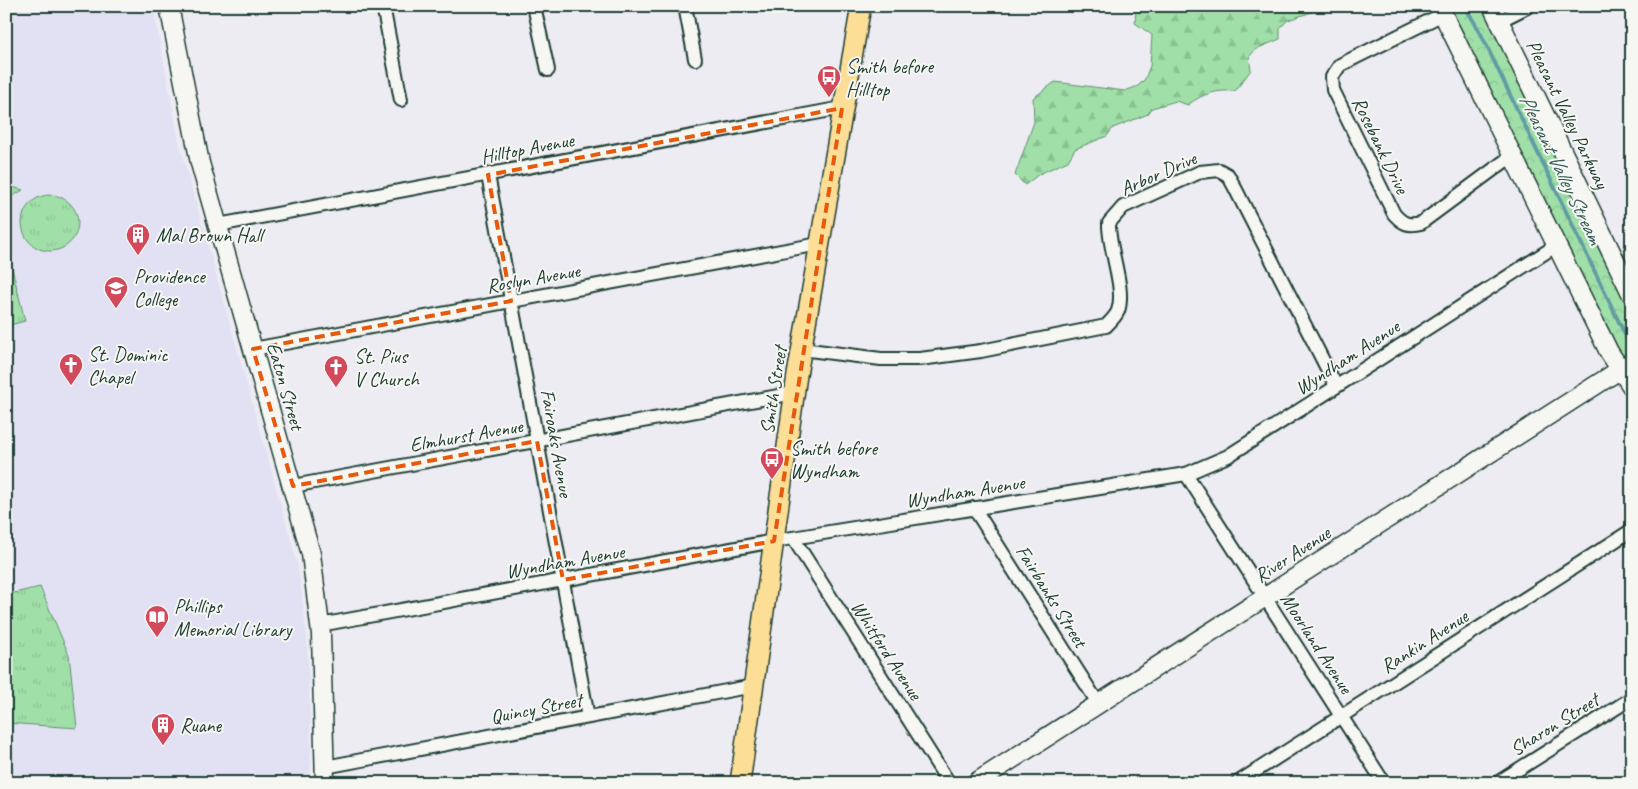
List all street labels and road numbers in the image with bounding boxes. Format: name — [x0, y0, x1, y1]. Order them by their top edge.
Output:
street label: Pleasant Valley Parkway — [1521, 36, 1615, 194]
street label: Rosebank Drive — [1346, 93, 1415, 199]
street label: Hilltop Avenue — [479, 127, 577, 170]
street label: Arbor Drive — [1116, 145, 1201, 201]
street label: Roslyn Avenue — [484, 258, 583, 299]
street label: Wyndham Avenue — [1290, 314, 1406, 400]
street label: Eaton Street — [261, 339, 311, 435]
street label: Smith Street — [754, 341, 793, 436]
street label: Fairoaks Avenue — [535, 387, 579, 500]
street label: Elmhurst Avenue — [408, 413, 526, 458]
street label: Wyndham Avenue — [904, 470, 1028, 513]
street label: River Avenue — [1250, 520, 1336, 588]
street label: Wyndham Avenue — [504, 539, 628, 584]
street label: Fairbanks Street — [1010, 540, 1094, 654]
street label: Moorland Avenue — [1275, 588, 1359, 700]
street label: Whitford Avenue — [845, 596, 929, 706]
street label: Rankin Avenue — [1376, 603, 1474, 679]
street label: Sharon Street — [1505, 686, 1606, 761]
street label: Quincy Street — [488, 687, 587, 730]

